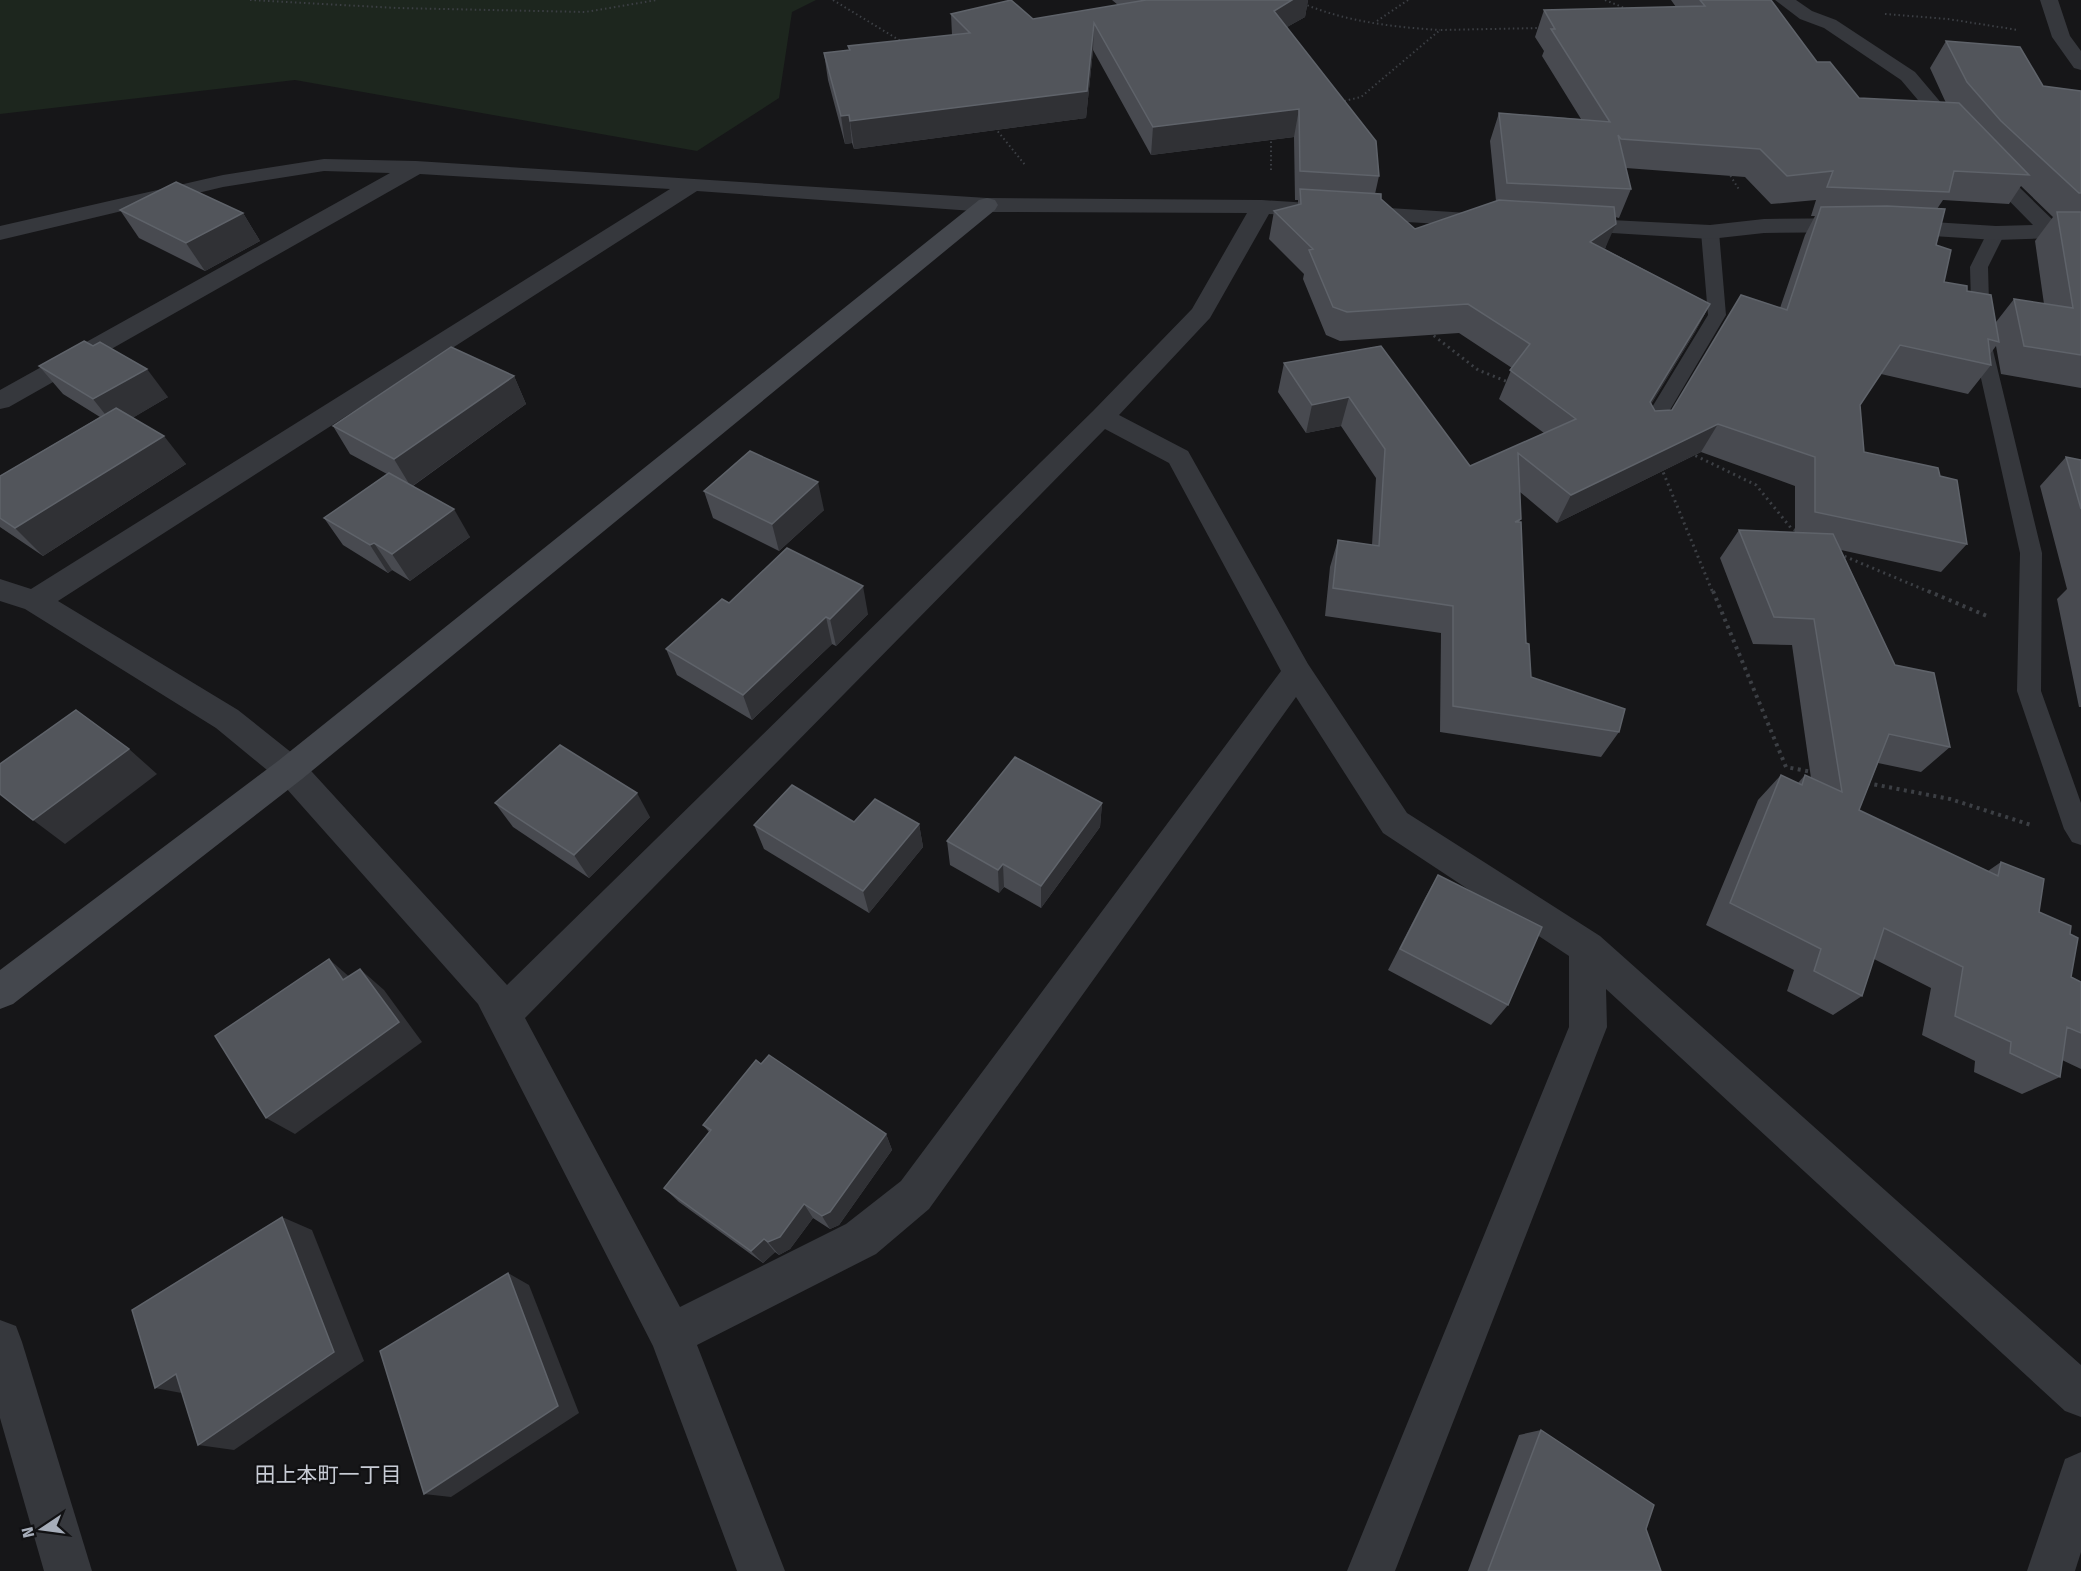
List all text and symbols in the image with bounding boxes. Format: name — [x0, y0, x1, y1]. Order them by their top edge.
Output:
district label: 田上本町一丁目 — [255, 1462, 402, 1488]
north arrow — [12, 1499, 72, 1559]
text: N — [17, 1525, 38, 1540]

